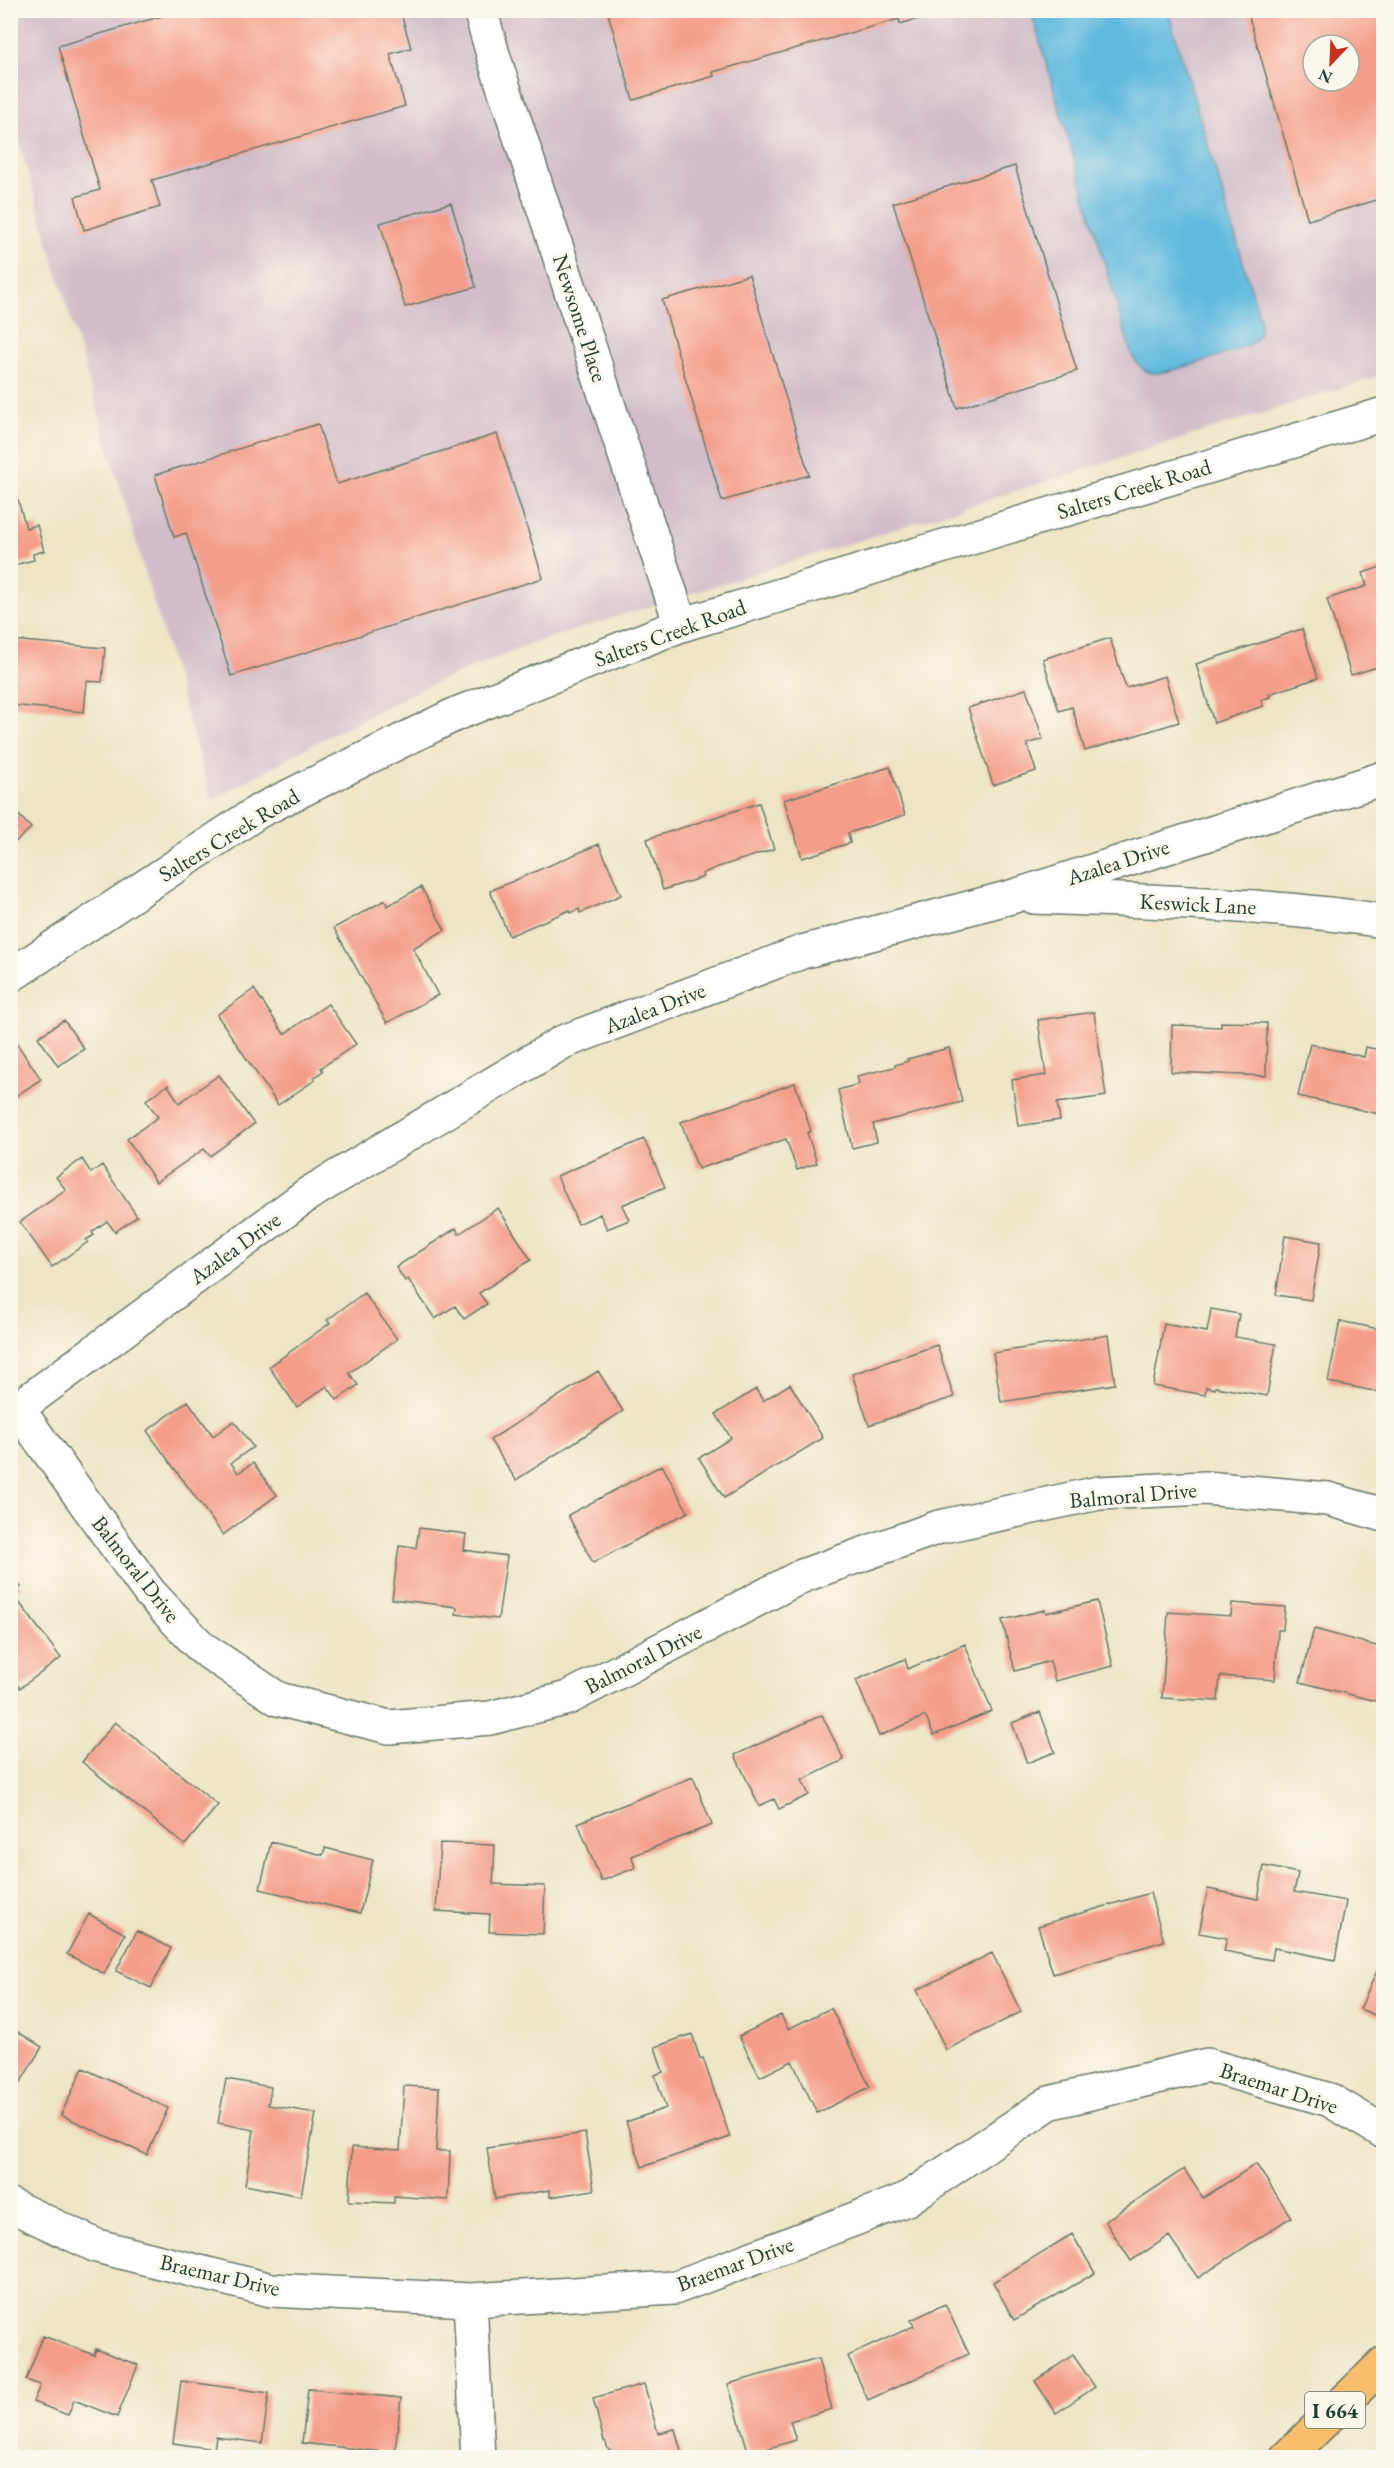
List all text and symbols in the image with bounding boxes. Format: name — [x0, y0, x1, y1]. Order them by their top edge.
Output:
north arrow — [1301, 33, 1361, 93]
text: N — [1315, 64, 1335, 89]
street label: Newsome Place — [546, 251, 614, 386]
street label: Salters Creek Road — [1054, 452, 1215, 526]
street label: Salters Creek Road — [590, 592, 751, 674]
street label: Salters Creek Road — [153, 781, 305, 888]
street label: Azalea Drive — [1062, 832, 1173, 892]
street label: Keswick Lane — [1139, 886, 1257, 922]
street label: Azalea Drive — [599, 975, 710, 1041]
street label: Azalea Drive — [183, 1205, 287, 1291]
street label: Balmoral Drive — [1068, 1475, 1198, 1515]
street label: Balmoral Drive — [85, 1510, 187, 1629]
street label: Balmoral Drive — [579, 1617, 707, 1701]
street label: Braemar Drive — [1216, 2055, 1342, 2121]
street label: Braemar Drive — [673, 2229, 798, 2299]
street label: Braemar Drive — [157, 2247, 283, 2303]
road number: I 664 — [1305, 2392, 1365, 2428]

